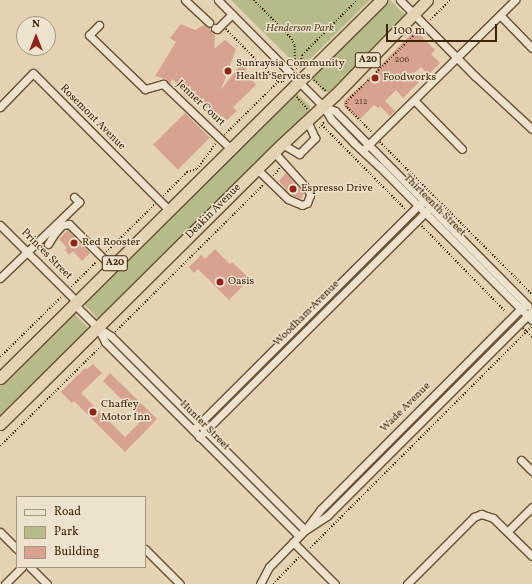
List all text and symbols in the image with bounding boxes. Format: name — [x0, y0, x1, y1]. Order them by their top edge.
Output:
north arrow — [16, 16, 56, 56]
scale bar — [388, 16, 499, 42]
text: N — [32, 17, 40, 32]
park label: Henderson Park — [266, 22, 334, 36]
text: 100 m — [393, 23, 425, 39]
road number: A20 — [354, 52, 382, 68]
house number: 206 — [395, 55, 409, 65]
place label: Sunraysia Community Health Services — [236, 58, 345, 84]
marker: Sunraysia Community Health Services — [223, 66, 233, 76]
place label: Foodworks — [383, 71, 436, 85]
marker: Foodworks — [370, 73, 380, 83]
street label: Jenner Court — [173, 78, 227, 130]
street label: Rosemont Avenue — [56, 82, 128, 154]
house number: 212 — [354, 97, 368, 107]
street label: Thirteenth Street — [400, 172, 468, 240]
street label: Deakin Avenue — [184, 182, 244, 242]
place label: Espresso Drive — [301, 182, 373, 196]
marker: Espresso Drive — [288, 184, 298, 194]
street label: Princes Street — [18, 227, 74, 283]
place label: Red Rooster — [82, 236, 140, 250]
marker: Red Rooster — [69, 238, 79, 248]
road number: A20 — [101, 255, 129, 271]
place label: Oasis — [228, 275, 254, 289]
marker: Oasis — [215, 277, 225, 287]
street label: Woodham Avenue — [271, 278, 343, 350]
street label: Wade Avenue — [378, 380, 434, 436]
street label: Hunter Street — [176, 398, 232, 454]
place label: Chaffey Motor Inn — [101, 399, 150, 425]
marker: Chaffey Motor Inn — [88, 407, 98, 417]
legend — [16, 496, 146, 568]
text: Road — [54, 504, 81, 520]
text: Park — [54, 524, 79, 540]
text: Building — [54, 544, 99, 560]

